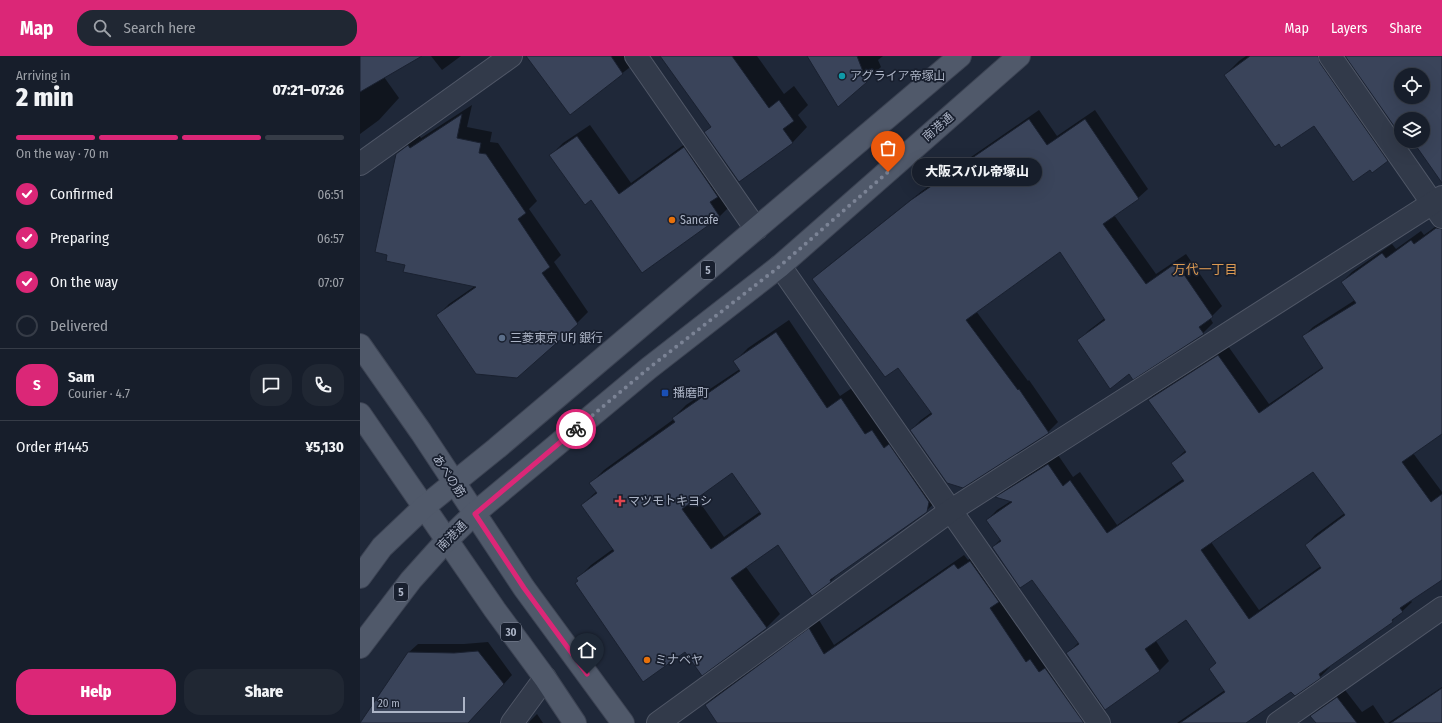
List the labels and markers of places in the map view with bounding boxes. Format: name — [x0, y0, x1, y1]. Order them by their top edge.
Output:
place label: アグライア帝塚山 — [850, 69, 945, 83]
marker: アグライア帝塚山 — [837, 71, 847, 81]
pin — [871, 131, 905, 172]
callout: 大阪スバル帝塚山 — [912, 158, 1042, 186]
place label: Sancafe — [680, 213, 719, 227]
marker: Sancafe — [667, 215, 677, 225]
place label: 三菱東京 UFJ 銀行 — [510, 331, 603, 345]
marker: 三菱東京 UFJ 銀行 — [497, 333, 507, 343]
place label: 播磨町 — [673, 386, 709, 400]
marker: 播磨町 — [660, 388, 670, 398]
place label: マツモトキヨシ — [628, 494, 712, 508]
marker: マツモトキヨシ — [615, 496, 625, 506]
pin — [570, 633, 604, 674]
place label: ミナベヤ — [655, 653, 703, 667]
marker: ミナベヤ — [642, 655, 652, 665]

